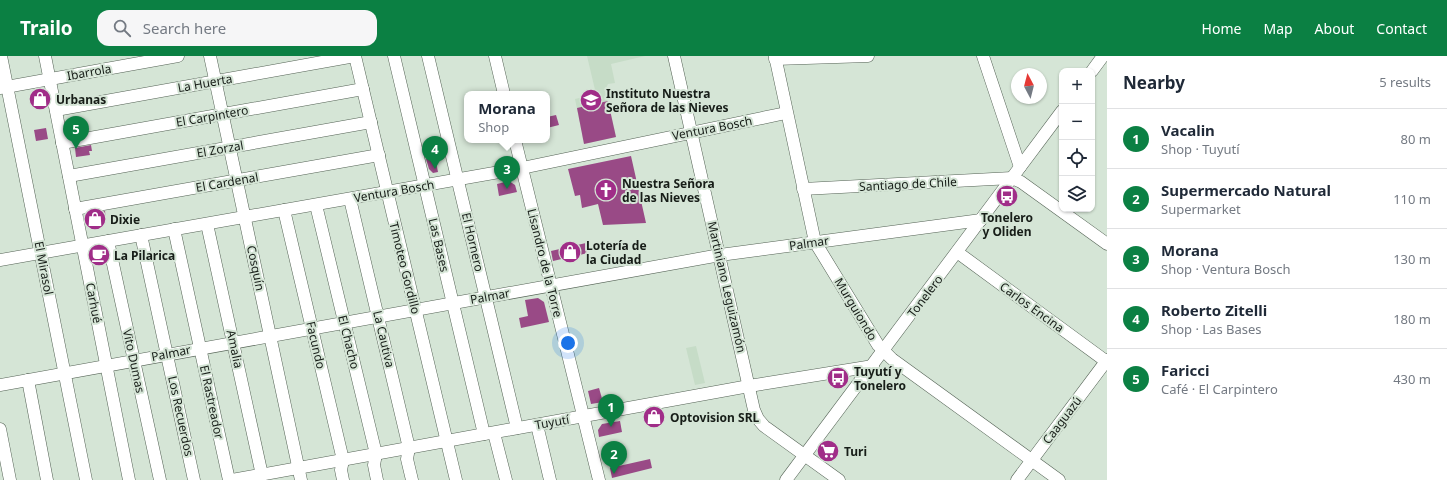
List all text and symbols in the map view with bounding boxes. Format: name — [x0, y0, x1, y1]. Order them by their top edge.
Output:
search box — [97, 10, 377, 46]
text: Trailo — [20, 15, 73, 41]
icon: search — [111, 17, 133, 39]
text: Search here — [143, 18, 226, 38]
text: Home — [1202, 19, 1241, 38]
text: Map — [1263, 19, 1293, 38]
text: About — [1315, 19, 1354, 38]
text: Contact — [1376, 19, 1427, 38]
street label: Ibarrola — [65, 60, 113, 84]
north arrow — [1011, 68, 1047, 104]
map controls — [1059, 68, 1095, 212]
button: + — [1059, 68, 1095, 104]
street label: La Huerta — [176, 70, 234, 96]
text: Nearby — [1123, 71, 1185, 94]
text: 5 results — [1379, 73, 1431, 91]
place label: Instituto Nuestra Señora de las Nieves — [606, 85, 729, 116]
shop icon: Urbanas — [27, 86, 53, 112]
school or university icon: Instituto Nuestra Señora de las Nieves — [578, 87, 604, 113]
place label: Urbanas — [56, 91, 106, 108]
popup — [464, 91, 550, 143]
text: Morana — [478, 98, 536, 118]
street label: El Carpintero — [175, 101, 249, 131]
button: − — [1059, 104, 1095, 140]
street label: Ventura Bosch — [670, 112, 754, 144]
pin: 5 — [63, 116, 89, 149]
text: Shop — [478, 118, 509, 136]
text: Vacalin — [1161, 120, 1215, 140]
text: 1 — [1132, 130, 1140, 148]
text: 80 m — [1401, 130, 1431, 148]
pin: 4 — [422, 136, 448, 169]
street label: El Zorzal — [195, 137, 245, 161]
button: locate — [1059, 140, 1095, 176]
text: Shop · Tuyutí — [1161, 140, 1240, 158]
pin: 3 — [494, 156, 520, 189]
street label: El Cardenal — [194, 168, 260, 196]
street label: Santiago de Chile — [859, 173, 958, 195]
place label: Nuestra Señora de las Nieves — [622, 175, 715, 206]
street label: Ventura Bosch — [352, 176, 436, 206]
button: layers — [1059, 176, 1095, 212]
church icon: Nuestra Señora de las Nieves — [593, 177, 619, 203]
text: Supermercado Natural — [1161, 180, 1331, 200]
bus stop icon: Tonelero y Oliden — [994, 183, 1020, 209]
text: 2 — [1132, 190, 1140, 208]
text: 110 m — [1393, 190, 1431, 208]
text: Supermarket — [1161, 200, 1241, 218]
shop icon: Dixie — [82, 206, 108, 232]
street label: Lisandro de la Torre — [523, 207, 567, 319]
place label: Tonelero y Oliden — [981, 209, 1033, 240]
place label: Dixie — [110, 211, 140, 228]
street label: El Hornero — [458, 211, 488, 273]
street label: Las Bases — [425, 216, 453, 274]
street label: Timoteo Gordillo — [385, 220, 425, 316]
street label: Martiniano Leguizamón — [704, 220, 750, 354]
street label: Palmar — [788, 232, 830, 254]
place label: Lotería de la Ciudad — [586, 237, 647, 268]
shop icon: Lotería de la Ciudad — [557, 239, 583, 265]
street label: El Mirasol — [30, 240, 58, 296]
text: Morana — [1161, 240, 1219, 260]
cafe icon: La Pilarica — [86, 242, 112, 268]
street label: Cosquín — [243, 244, 269, 292]
place label: La Pilarica — [114, 247, 175, 264]
text: 3 — [1132, 250, 1140, 268]
text: 130 m — [1393, 250, 1431, 268]
text: Shop · Ventura Bosch — [1161, 260, 1291, 278]
street label: Tonelero — [903, 271, 947, 321]
street label: Murguiondo — [831, 274, 881, 344]
street label: Carlos Encina — [996, 278, 1068, 336]
street label: Carhué — [82, 281, 106, 325]
street label: Palmar — [469, 284, 511, 308]
text: Roberto Zitelli — [1161, 300, 1267, 320]
street label: La Cautiva — [369, 309, 399, 369]
text: 4 — [1132, 310, 1140, 328]
text: 180 m — [1393, 310, 1431, 328]
street label: El Chacho — [334, 313, 364, 371]
street label: Facundo — [302, 320, 330, 370]
text: Shop · Las Bases — [1161, 320, 1262, 338]
street label: Vito Dumas — [119, 327, 149, 395]
street label: Amalia — [223, 328, 247, 370]
your location — [558, 333, 578, 353]
street label: Palmar — [150, 341, 192, 365]
text: Faricci — [1161, 360, 1209, 380]
place label: Tuyutí y Tonelero — [854, 363, 906, 394]
street label: El Rastreador — [196, 364, 228, 440]
bus stop icon: Tuyutí y Tonelero — [825, 365, 851, 391]
text: 5 — [1132, 370, 1140, 388]
text: 430 m — [1393, 370, 1431, 388]
street label: Los Recuerdos — [164, 374, 198, 458]
text: Café · El Carpintero — [1161, 380, 1278, 398]
street label: Caaguazú — [1038, 393, 1086, 447]
pin: 1 — [598, 394, 624, 427]
shop icon: Optovision SRL — [641, 404, 667, 430]
place label: Optovision SRL — [670, 409, 760, 426]
street label: Tuyutí — [534, 410, 571, 433]
supermarket icon: Turi — [815, 438, 841, 464]
pin: 2 — [601, 441, 627, 474]
place label: Turi — [844, 443, 867, 460]

